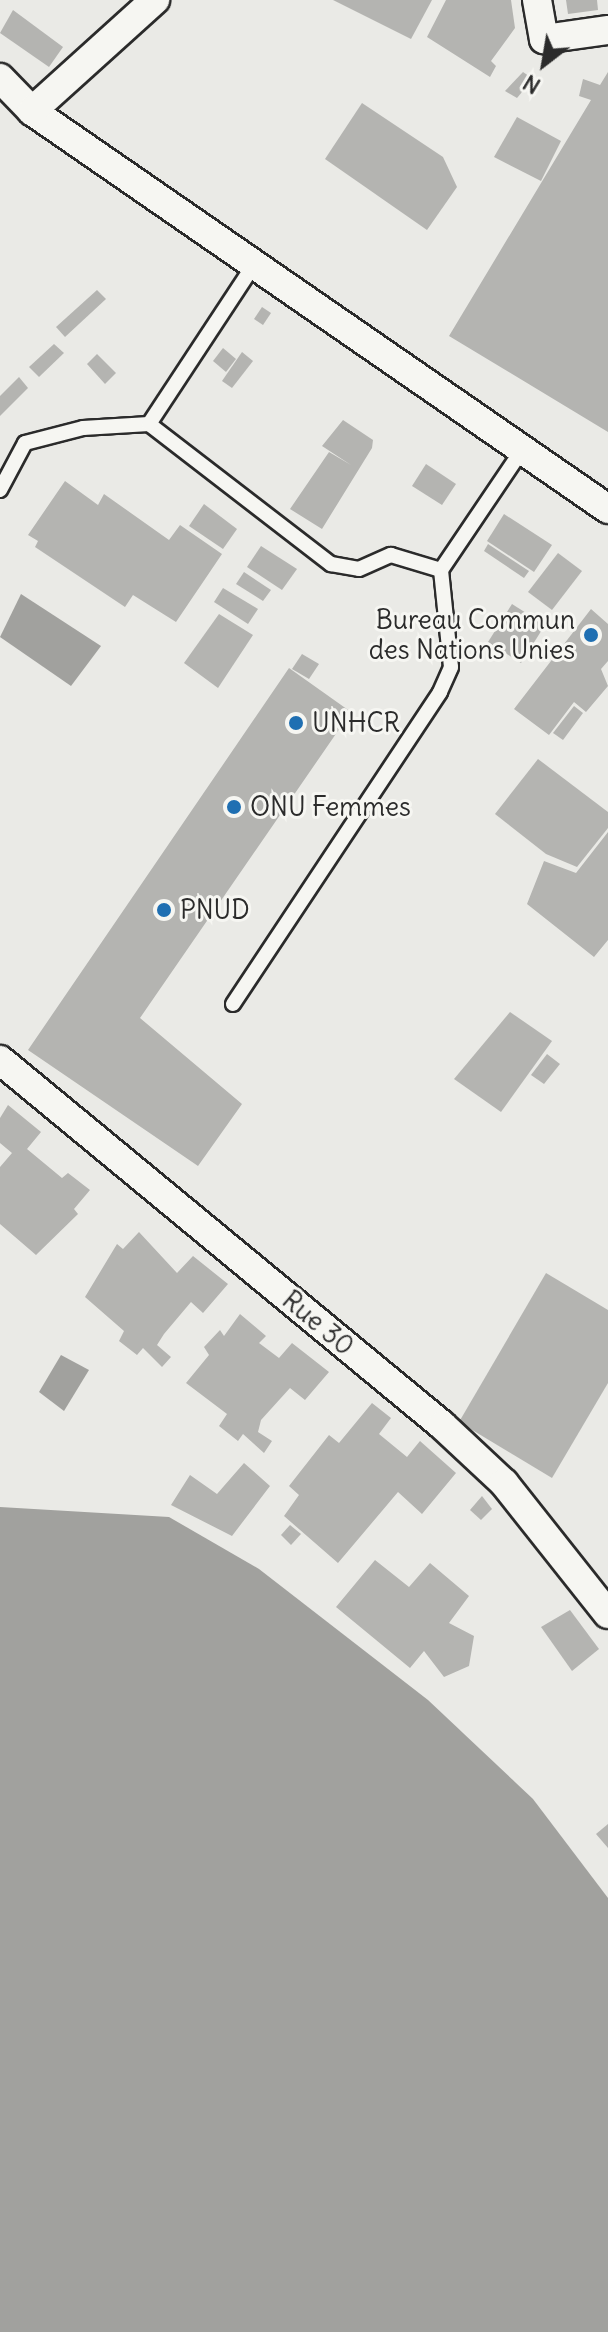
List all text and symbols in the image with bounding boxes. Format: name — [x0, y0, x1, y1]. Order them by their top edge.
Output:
north arrow — [504, 24, 584, 104]
text: N — [518, 69, 545, 100]
place label: Bureau Commun des Nations Unies — [369, 604, 575, 666]
marker: Bureau Commun des Nations Unies — [582, 626, 600, 644]
place label: UNHCR — [312, 707, 400, 739]
marker: UNHCR — [287, 714, 305, 732]
place label: ONU Femmes — [250, 791, 411, 823]
marker: ONU Femmes — [225, 798, 243, 816]
place label: PNUD — [180, 894, 250, 926]
marker: PNUD — [155, 901, 173, 919]
street label: Rue 30 — [276, 1284, 360, 1362]

